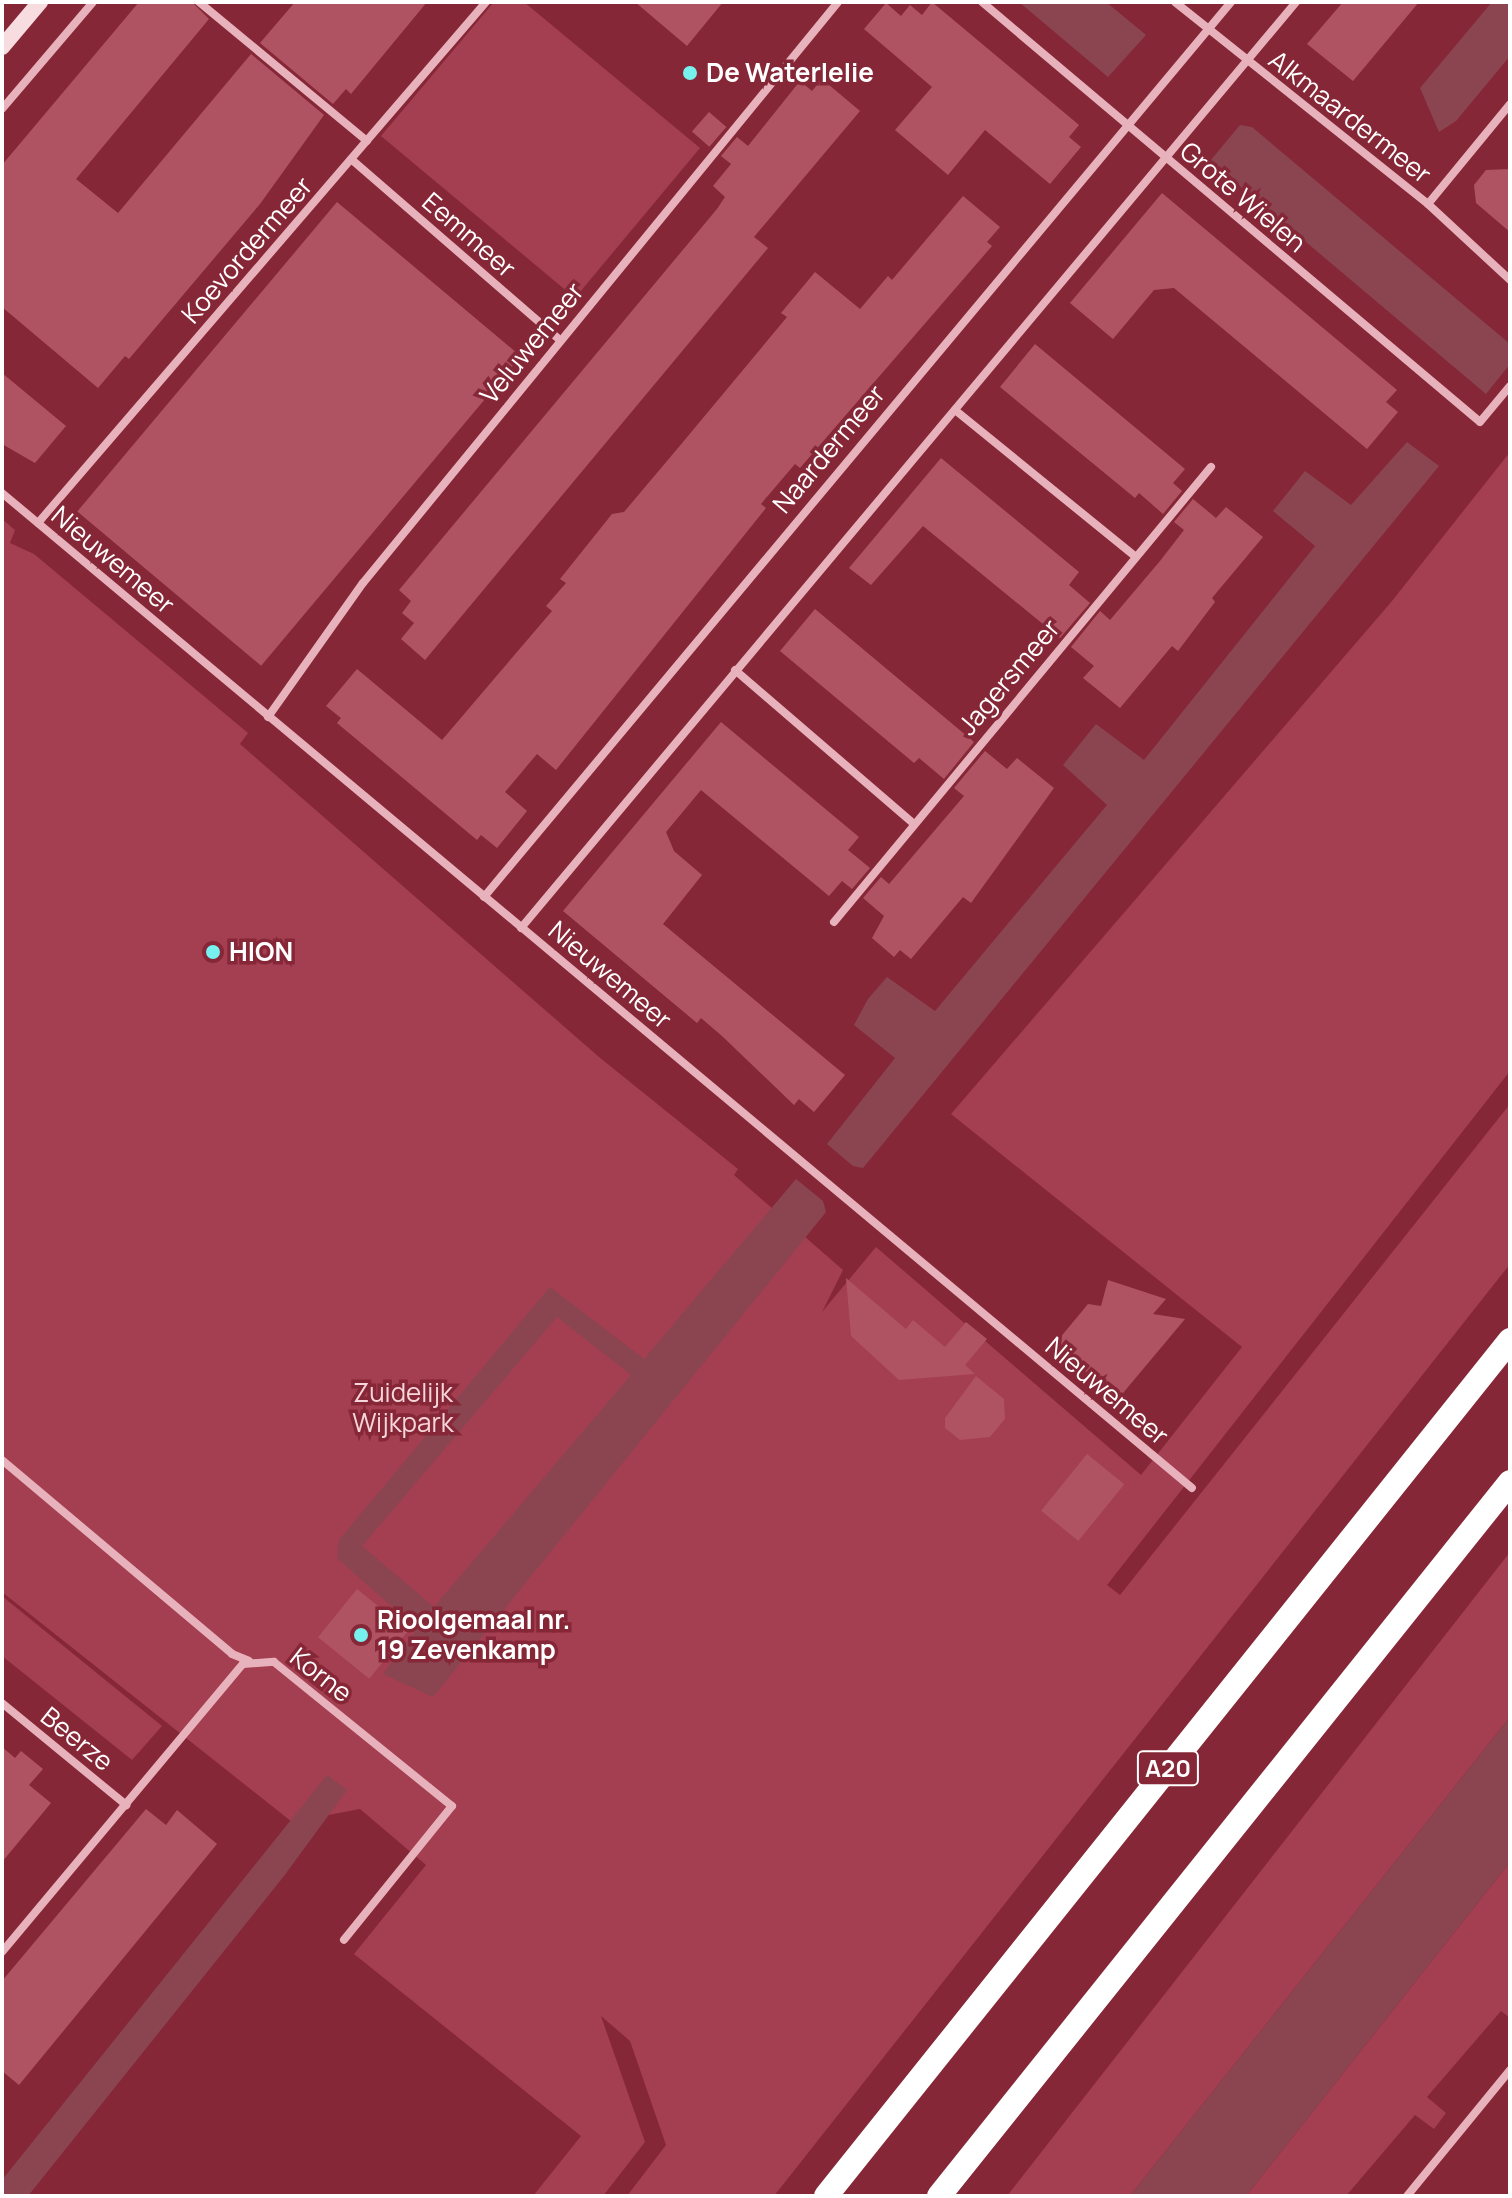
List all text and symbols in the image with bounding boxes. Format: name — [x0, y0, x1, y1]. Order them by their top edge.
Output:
street label: Alkmaardermeer — [1263, 44, 1437, 190]
place label: De Waterlelie — [706, 57, 874, 89]
marker: De Waterlelie — [681, 64, 699, 82]
street label: Grote Wielen — [1174, 135, 1312, 259]
street label: Koevordermeer — [175, 171, 319, 329]
street label: Eemmeer — [416, 186, 522, 284]
street label: Veluwemeer — [474, 276, 590, 410]
street label: Naardermeer — [766, 379, 892, 519]
street label: Nieuwemeer — [45, 500, 181, 620]
street label: Jagersmeer — [952, 613, 1066, 741]
street label: Nieuwemeer — [542, 915, 678, 1035]
place label: HION — [229, 936, 293, 968]
marker: HION — [204, 943, 222, 961]
street label: Nieuwemeer — [1039, 1331, 1175, 1451]
park label: Zuidelijk Wijkpark — [352, 1377, 454, 1438]
place label: Rioolgemaal nr. 19 Zevenkamp — [377, 1604, 570, 1666]
marker: Rioolgemaal nr. 19 Zevenkamp — [352, 1626, 370, 1644]
street label: Korne — [284, 1641, 358, 1709]
street label: Beerze — [35, 1701, 119, 1777]
road number: A20 — [1136, 1748, 1200, 1788]

